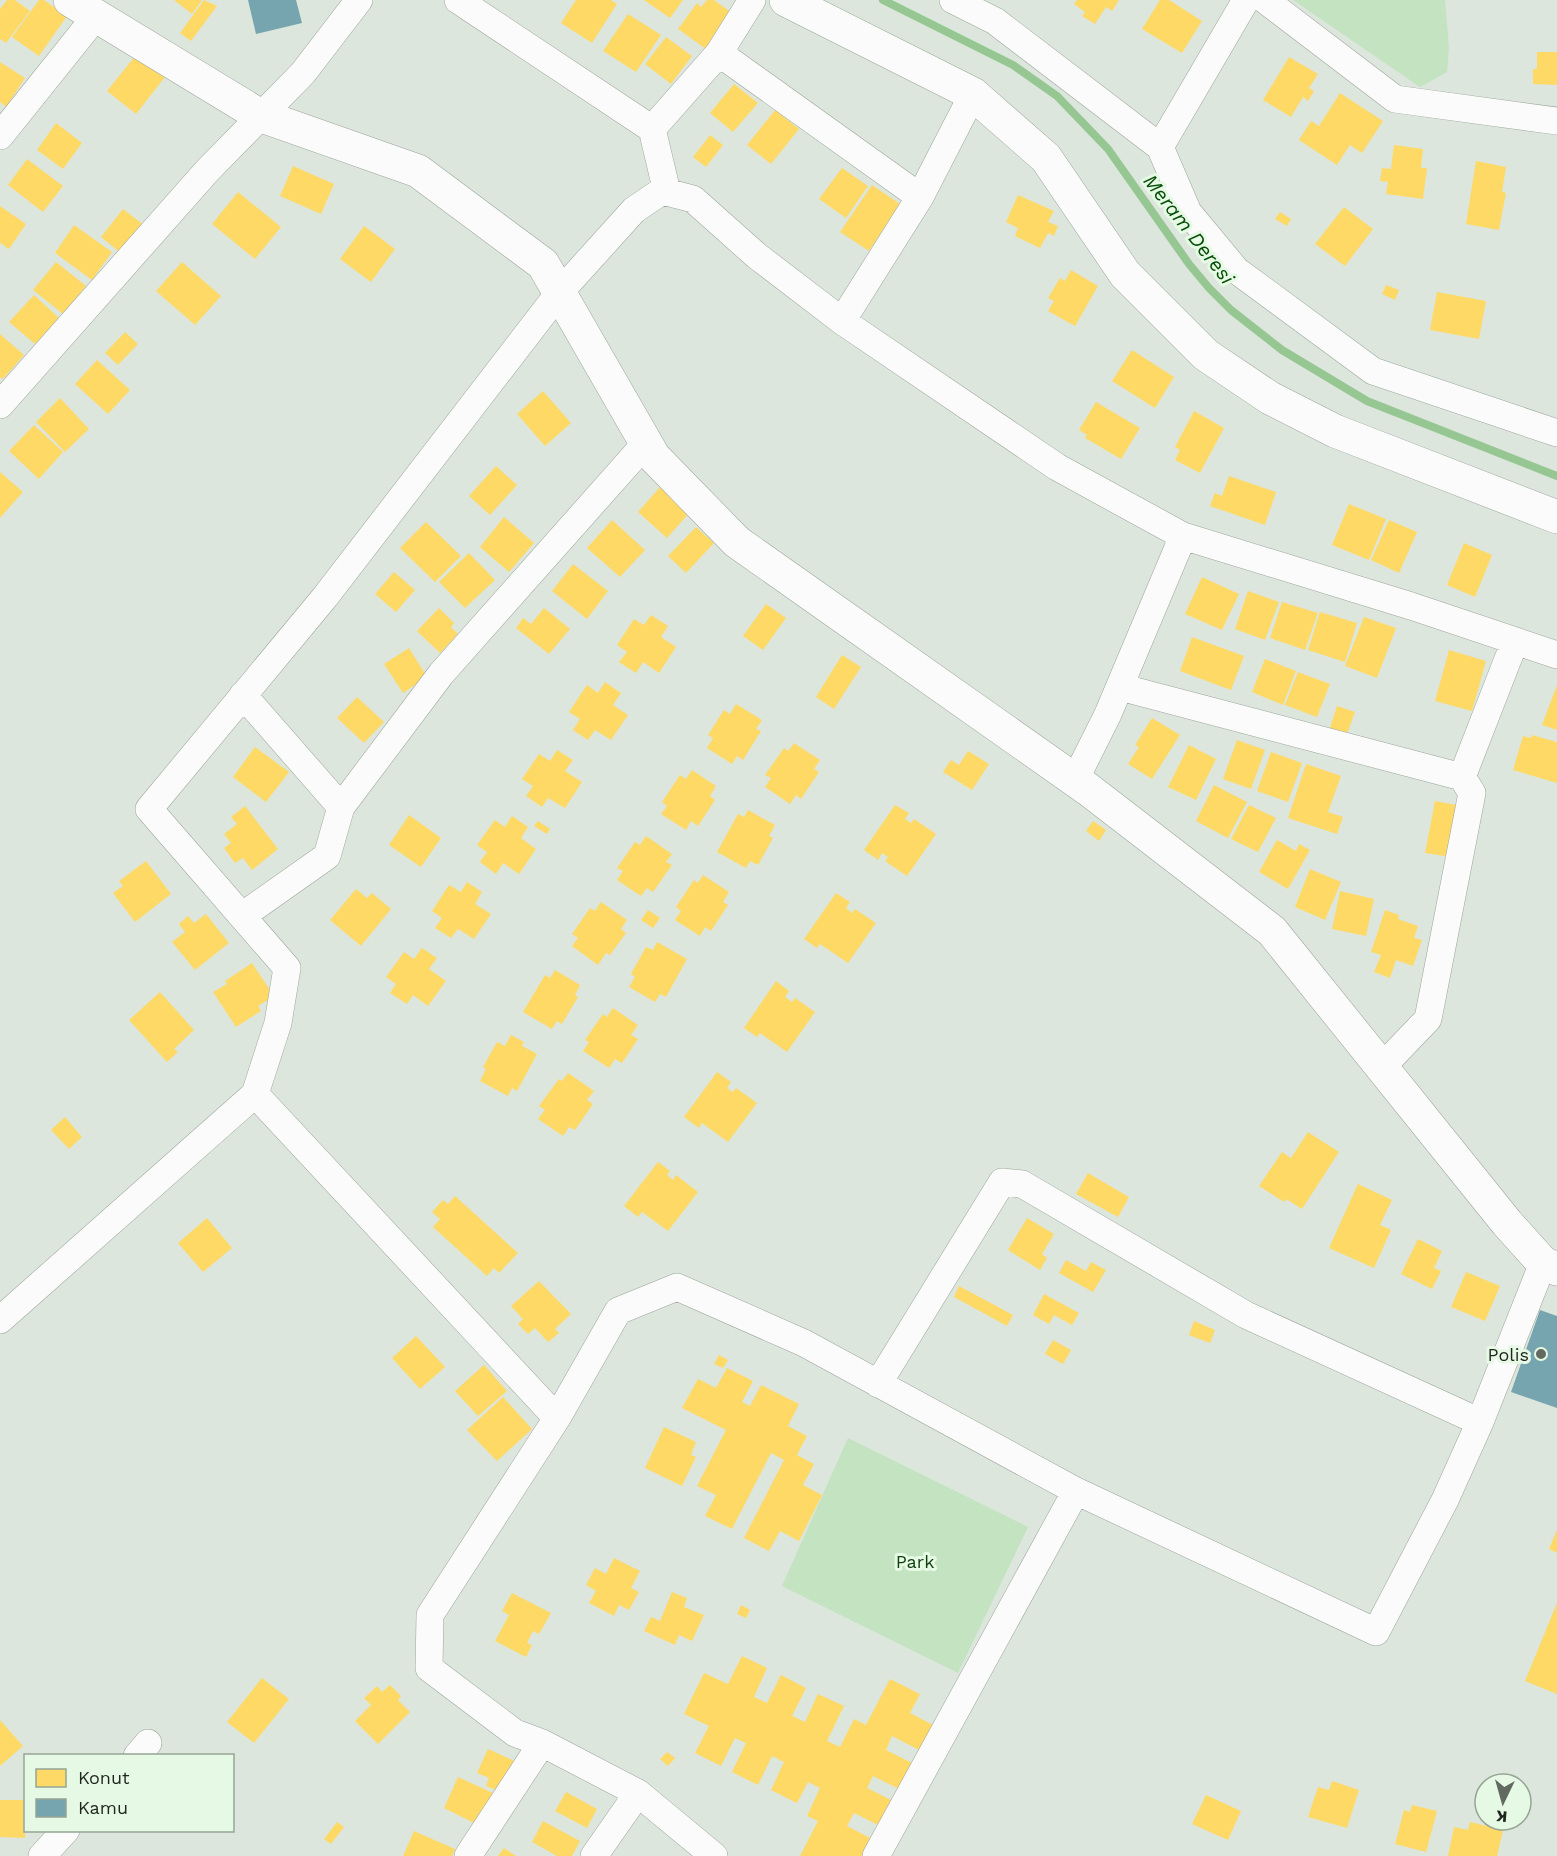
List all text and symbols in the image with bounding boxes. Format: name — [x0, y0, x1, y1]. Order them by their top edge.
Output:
water label: Meram Deresi — [1139, 169, 1240, 289]
place label: Polis — [1488, 1344, 1529, 1365]
marker: Polis — [1534, 1347, 1548, 1361]
park label: Park — [896, 1551, 934, 1572]
legend — [24, 1754, 234, 1832]
text: Konut — [78, 1767, 130, 1788]
north arrow — [1473, 1772, 1533, 1832]
text: Kamu — [78, 1797, 128, 1818]
text: K — [1495, 1806, 1508, 1826]

